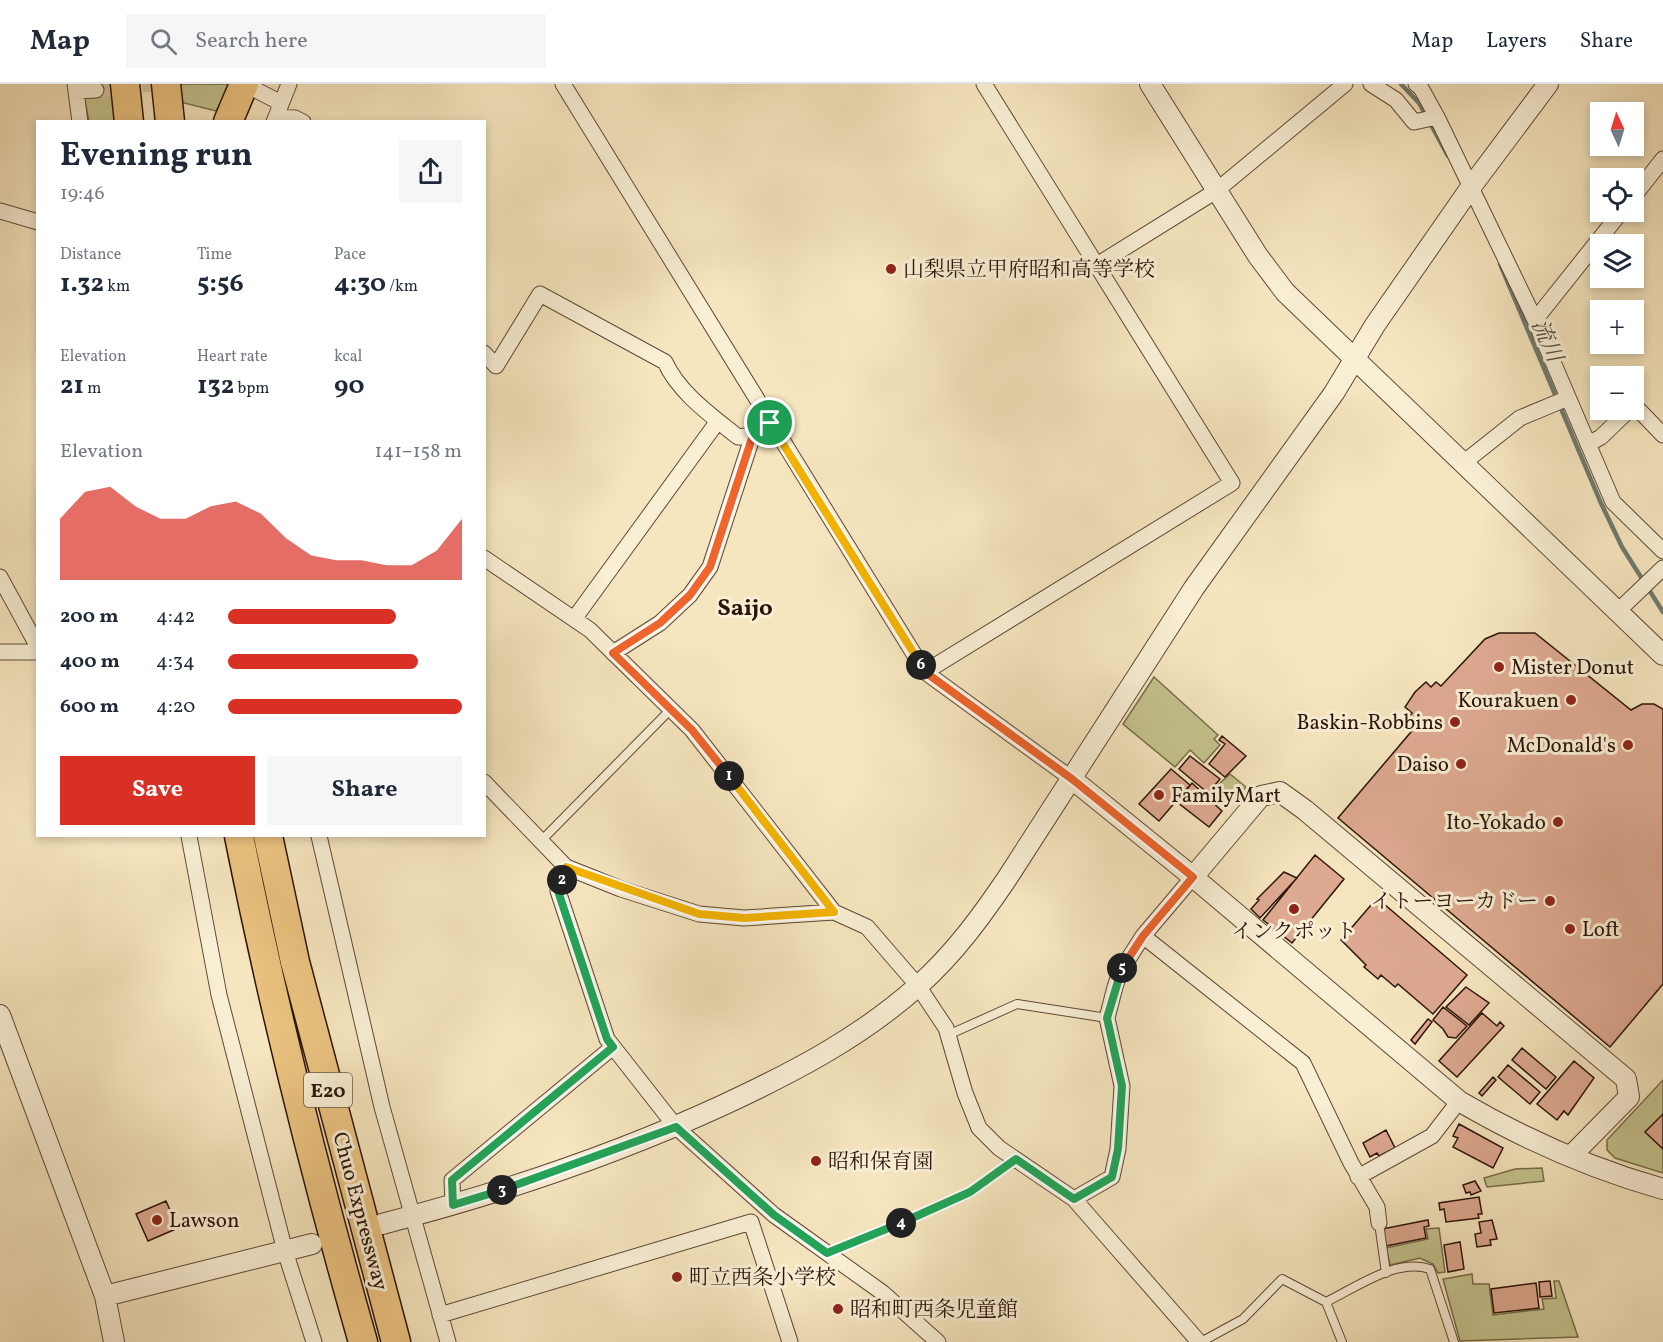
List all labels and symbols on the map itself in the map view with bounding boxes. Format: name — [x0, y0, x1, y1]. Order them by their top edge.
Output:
north arrow — [1590, 102, 1644, 156]
place label: 山梨県立甲府昭和高等学校 — [903, 256, 1155, 285]
marker: 山梨県立甲府昭和高等学校 — [884, 262, 898, 276]
water label: 流川 — [1523, 315, 1570, 369]
pin — [744, 397, 795, 448]
district label: Saijo — [717, 592, 773, 626]
pin: 6 — [906, 650, 936, 680]
place label: Mister Donut — [1511, 654, 1634, 683]
marker: Mister Donut — [1492, 660, 1506, 674]
place label: Kourakuen — [1458, 687, 1559, 716]
marker: Kourakuen — [1564, 693, 1578, 707]
place label: Baskin-Robbins — [1296, 709, 1443, 738]
marker: Baskin-Robbins — [1448, 715, 1462, 729]
place label: McDonald's — [1507, 732, 1616, 761]
marker: McDonald's — [1621, 738, 1635, 752]
place label: Daiso — [1397, 751, 1449, 780]
marker: Daiso — [1454, 757, 1468, 771]
pin: 1 — [714, 761, 744, 791]
place label: FamilyMart — [1171, 782, 1281, 811]
marker: FamilyMart — [1152, 788, 1166, 802]
place label: Ito-Yokado — [1446, 809, 1546, 838]
marker: Ito-Yokado — [1551, 815, 1565, 829]
pin: 2 — [547, 865, 577, 895]
place label: イトーヨーカドー — [1370, 888, 1538, 917]
marker: イトーヨーカドー — [1543, 894, 1557, 908]
marker: インクポット — [1287, 902, 1301, 916]
place label: Loft — [1582, 916, 1619, 945]
place label: インクポット — [1231, 918, 1357, 947]
marker: Loft — [1563, 922, 1577, 936]
pin: 5 — [1107, 953, 1137, 983]
road number: E20 — [304, 1073, 352, 1107]
street label: Chuo Expressway — [324, 1129, 395, 1294]
place label: 昭和保育園 — [828, 1148, 933, 1177]
marker: 昭和保育園 — [809, 1154, 823, 1168]
pin: 3 — [487, 1175, 517, 1205]
place label: Lawson — [169, 1207, 240, 1236]
pin: 4 — [886, 1208, 916, 1238]
marker: Lawson — [150, 1213, 164, 1227]
place label: 町立西条小学校 — [689, 1264, 836, 1293]
marker: 町立西条小学校 — [670, 1270, 684, 1284]
place label: 昭和町西条児童館 — [850, 1296, 1018, 1325]
marker: 昭和町西条児童館 — [831, 1302, 845, 1316]

